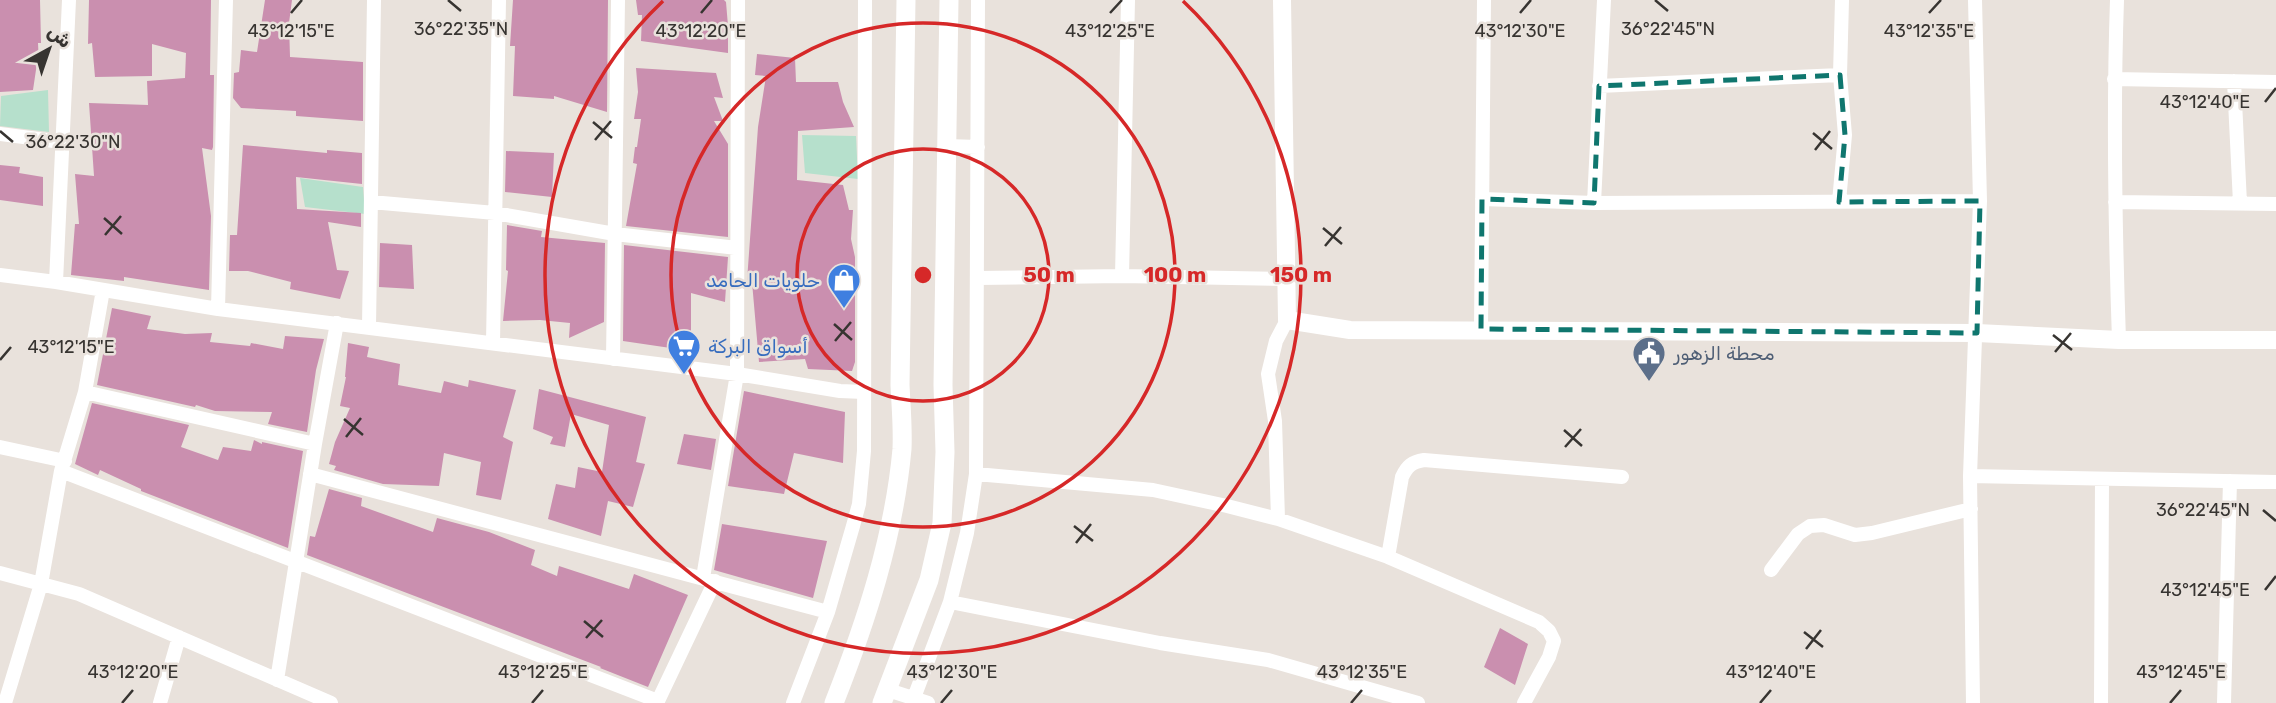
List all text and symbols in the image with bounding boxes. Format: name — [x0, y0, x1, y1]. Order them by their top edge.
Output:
north arrow — [14, 14, 84, 84]
text: 36°22'35"N — [414, 18, 508, 40]
text: 36°22'45"N — [1621, 18, 1715, 40]
text: ش — [43, 20, 76, 53]
text: 43°12'15"E — [247, 20, 335, 42]
text: 43°12'20"E — [656, 20, 746, 42]
text: 43°12'25"E — [1065, 20, 1155, 42]
text: 43°12'30"E — [1474, 20, 1566, 42]
text: 43°12'35"E — [1884, 20, 1974, 42]
text: 43°12'40"E — [2160, 91, 2250, 113]
text: 36°22'30"N — [25, 131, 121, 153]
shop icon: حلويات الحامد — [825, 261, 863, 310]
text: 50 m — [1023, 262, 1075, 287]
text: 100 m — [1144, 262, 1206, 287]
text: 150 m — [1270, 262, 1332, 287]
centre of rings — [911, 263, 935, 287]
place label: حلويات الحامد — [706, 269, 820, 292]
supermarket icon: أسواق البركة — [665, 327, 703, 376]
public building icon: محطة الزهور — [1630, 334, 1668, 383]
place label: أسواق البركة — [708, 335, 808, 358]
text: 43°12'15"E — [27, 336, 115, 358]
place label: محطة الزهور — [1673, 342, 1775, 365]
text: 36°22'45"N — [2156, 499, 2250, 521]
text: 43°12'45"E — [2160, 579, 2250, 601]
text: 43°12'20"E — [88, 661, 178, 683]
text: 43°12'25"E — [498, 661, 588, 683]
text: 43°12'30"E — [906, 661, 998, 683]
text: 43°12'35"E — [1317, 661, 1407, 683]
text: 43°12'40"E — [1726, 661, 1816, 683]
text: 43°12'45"E — [2136, 661, 2226, 683]

